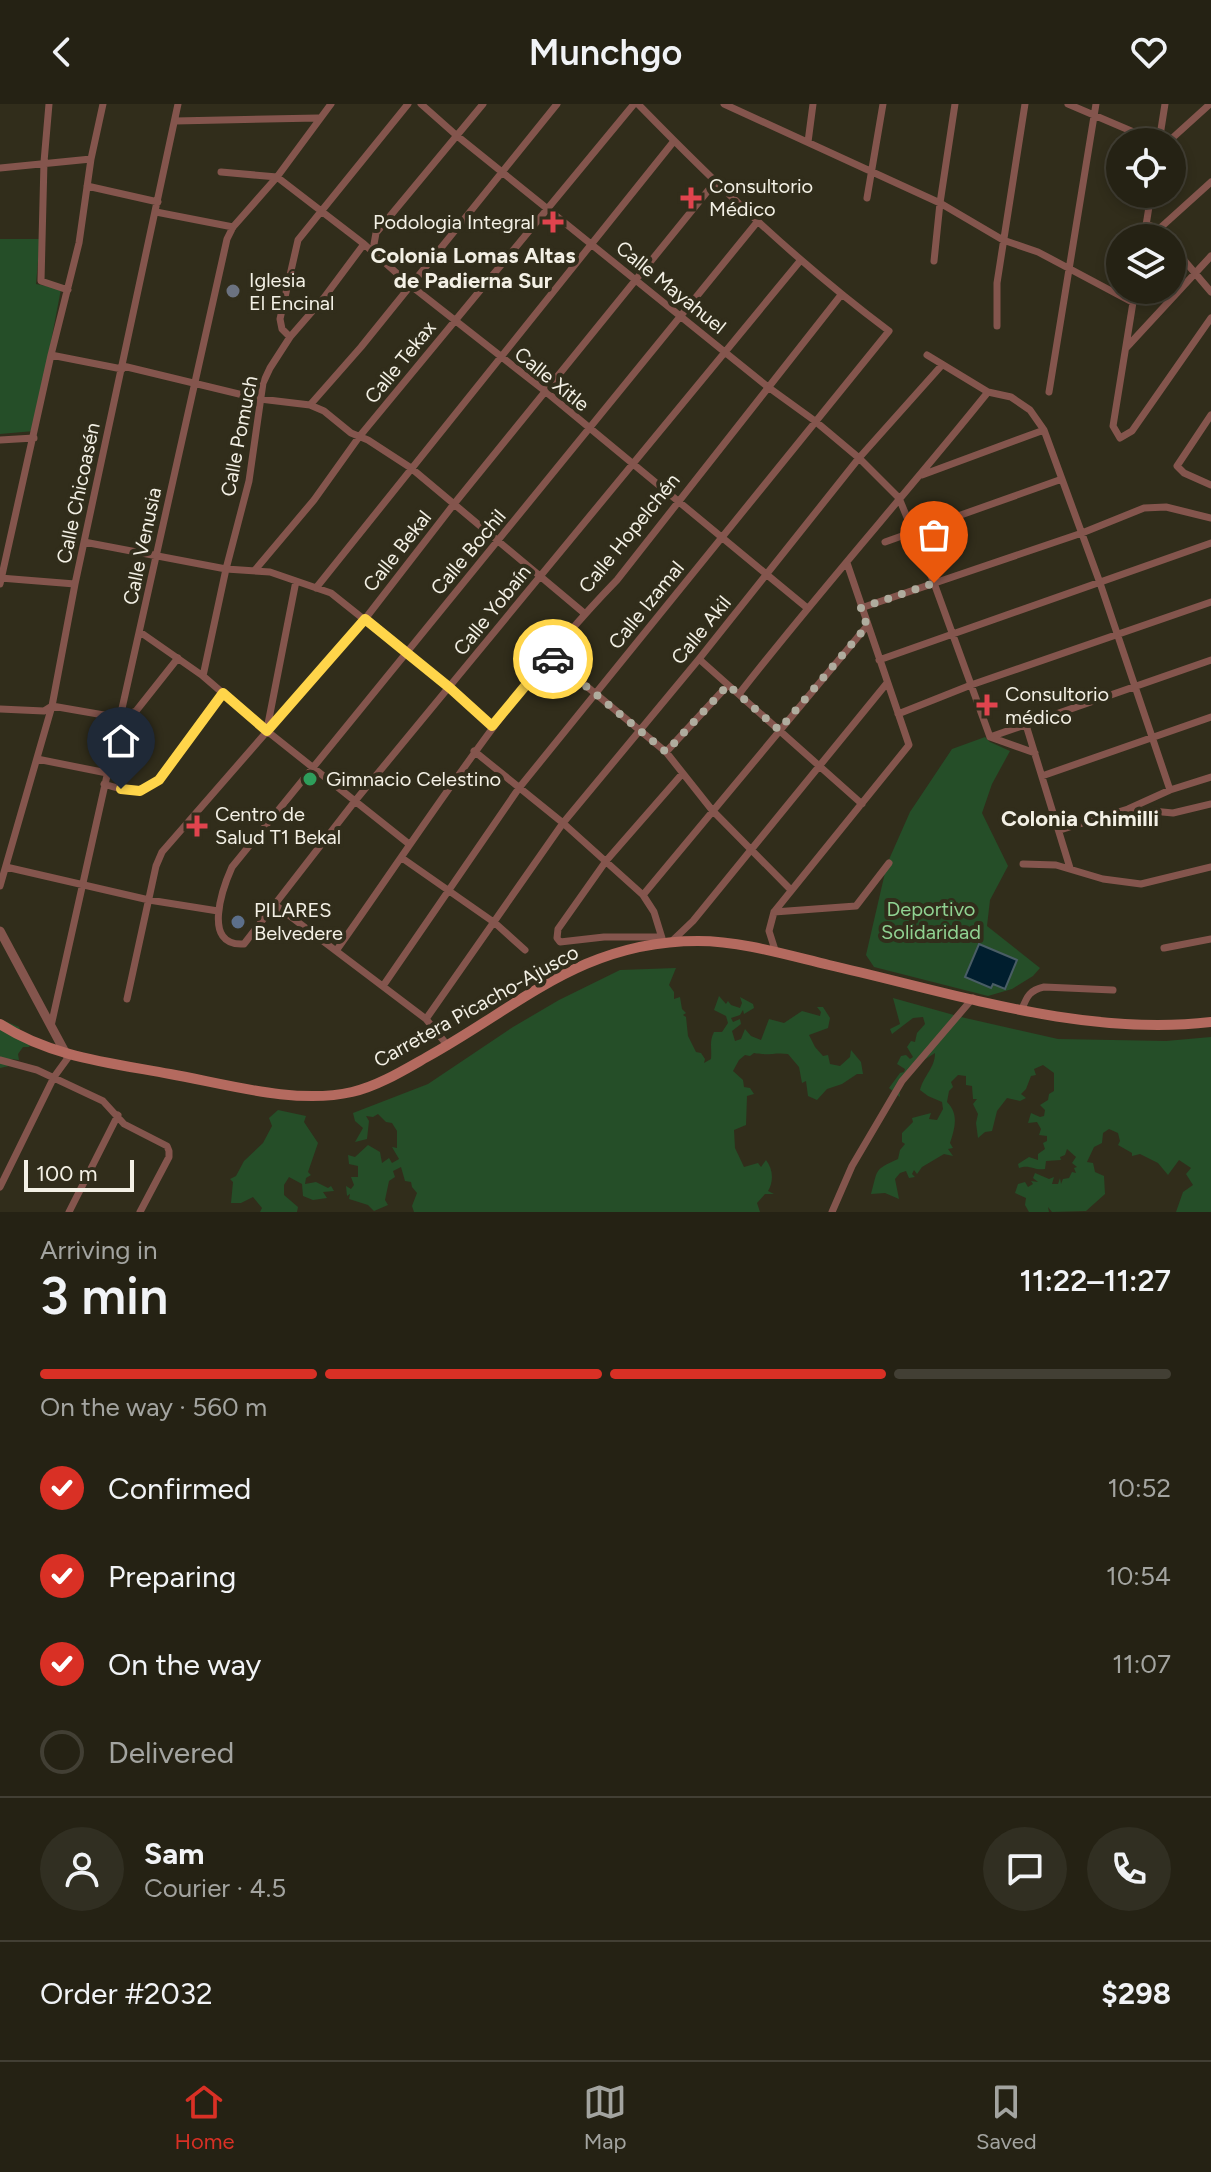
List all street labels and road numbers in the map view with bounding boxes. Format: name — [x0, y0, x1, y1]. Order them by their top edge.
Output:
street label: Calle Mayahuel — [611, 235, 731, 339]
street label: Calle Tekax — [359, 316, 441, 408]
street label: Calle Xitle — [510, 342, 594, 416]
street label: Calle Pomuch — [216, 374, 262, 498]
street label: Calle Chicoasén — [51, 420, 105, 566]
street label: Calle Hopelchén — [573, 468, 685, 598]
street label: Calle Venusia — [118, 485, 166, 607]
street label: Calle Bochil — [425, 504, 511, 600]
street label: Calle Bekal — [358, 506, 436, 596]
street label: Calle Izamal — [603, 556, 689, 654]
street label: Calle Yobaín — [448, 560, 536, 660]
street label: Calle Akil — [666, 591, 736, 669]
street label: Carretera Picacho-Ajusco — [369, 940, 583, 1072]

